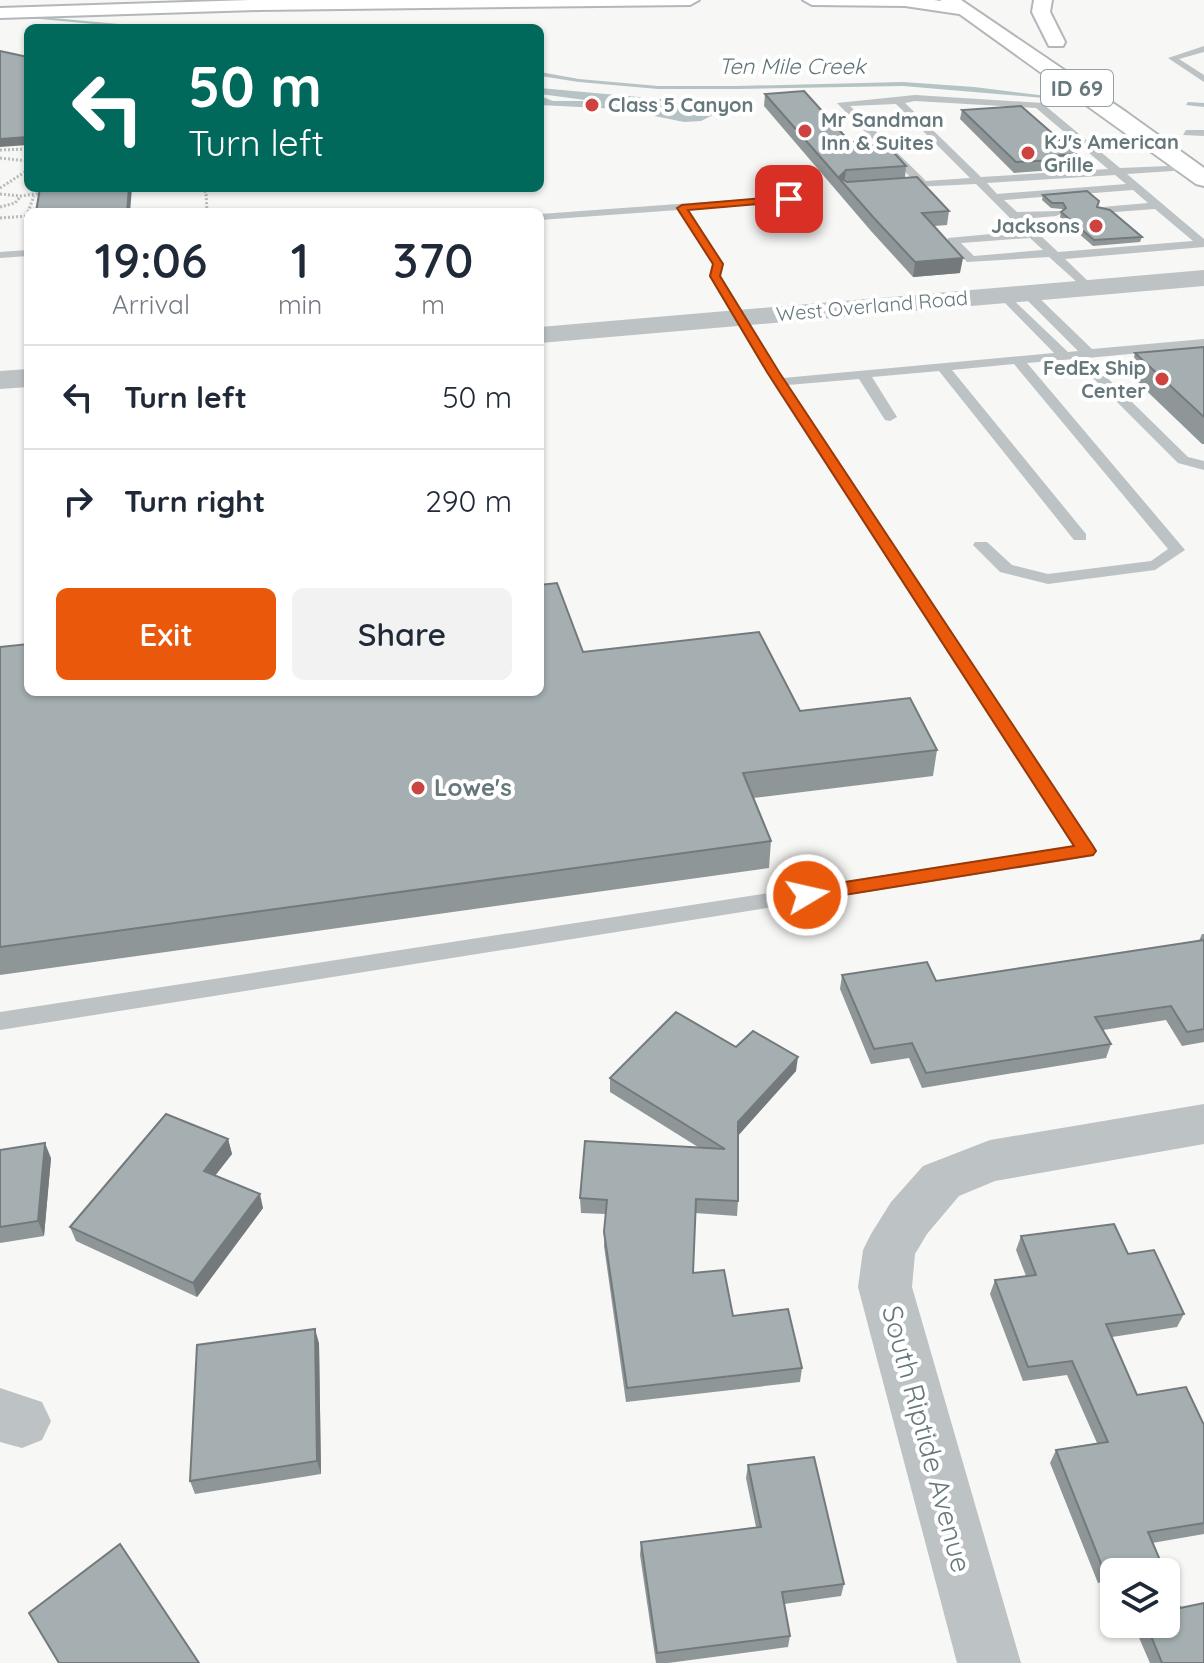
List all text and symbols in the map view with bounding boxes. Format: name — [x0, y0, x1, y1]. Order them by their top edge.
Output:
text: 50 m — [188, 51, 322, 121]
water label: Ten Mile Creek — [719, 52, 868, 80]
icon: left — [56, 56, 160, 160]
road number: ID 69 — [1041, 70, 1113, 106]
place label: Class 5 Canyon — [608, 92, 753, 117]
marker: Class 5 Canyon — [583, 96, 601, 114]
place label: Mr Sandman Inn & Suites — [821, 107, 944, 155]
text: Turn left — [188, 120, 324, 165]
marker: Mr Sandman Inn & Suites — [796, 122, 814, 140]
place label: KJ's American Grille — [1044, 129, 1179, 177]
marker: KJ's American Grille — [1019, 144, 1037, 162]
pin — [755, 165, 823, 233]
icon: arrive — [767, 177, 811, 221]
place label: Jacksons — [991, 213, 1080, 238]
marker: Jacksons — [1087, 217, 1105, 235]
text: 19:06 — [95, 230, 207, 290]
text: 1 — [291, 230, 309, 290]
text: 370 — [393, 230, 473, 290]
street label: West Overland Road — [775, 285, 969, 326]
text: Arrival — [112, 288, 190, 321]
text: min — [278, 288, 322, 321]
text: m — [421, 288, 445, 321]
place label: FedEx Ship Center — [1043, 355, 1146, 403]
marker: FedEx Ship Center — [1153, 370, 1171, 388]
icon: left — [56, 375, 100, 419]
text: Turn left — [124, 378, 247, 416]
text: 50 m — [442, 378, 512, 416]
icon: right — [56, 479, 100, 523]
text: Turn right — [124, 482, 265, 520]
text: 290 m — [425, 482, 512, 520]
button: Exit — [56, 588, 276, 680]
button: Share — [292, 588, 512, 680]
place label: Lowe's — [434, 772, 512, 802]
marker: Lowe's — [409, 779, 427, 797]
position arrow — [765, 853, 849, 937]
street label: South Riptide Avenue — [875, 1302, 980, 1576]
map controls — [1100, 1558, 1180, 1638]
button: layers — [1100, 1558, 1180, 1638]

